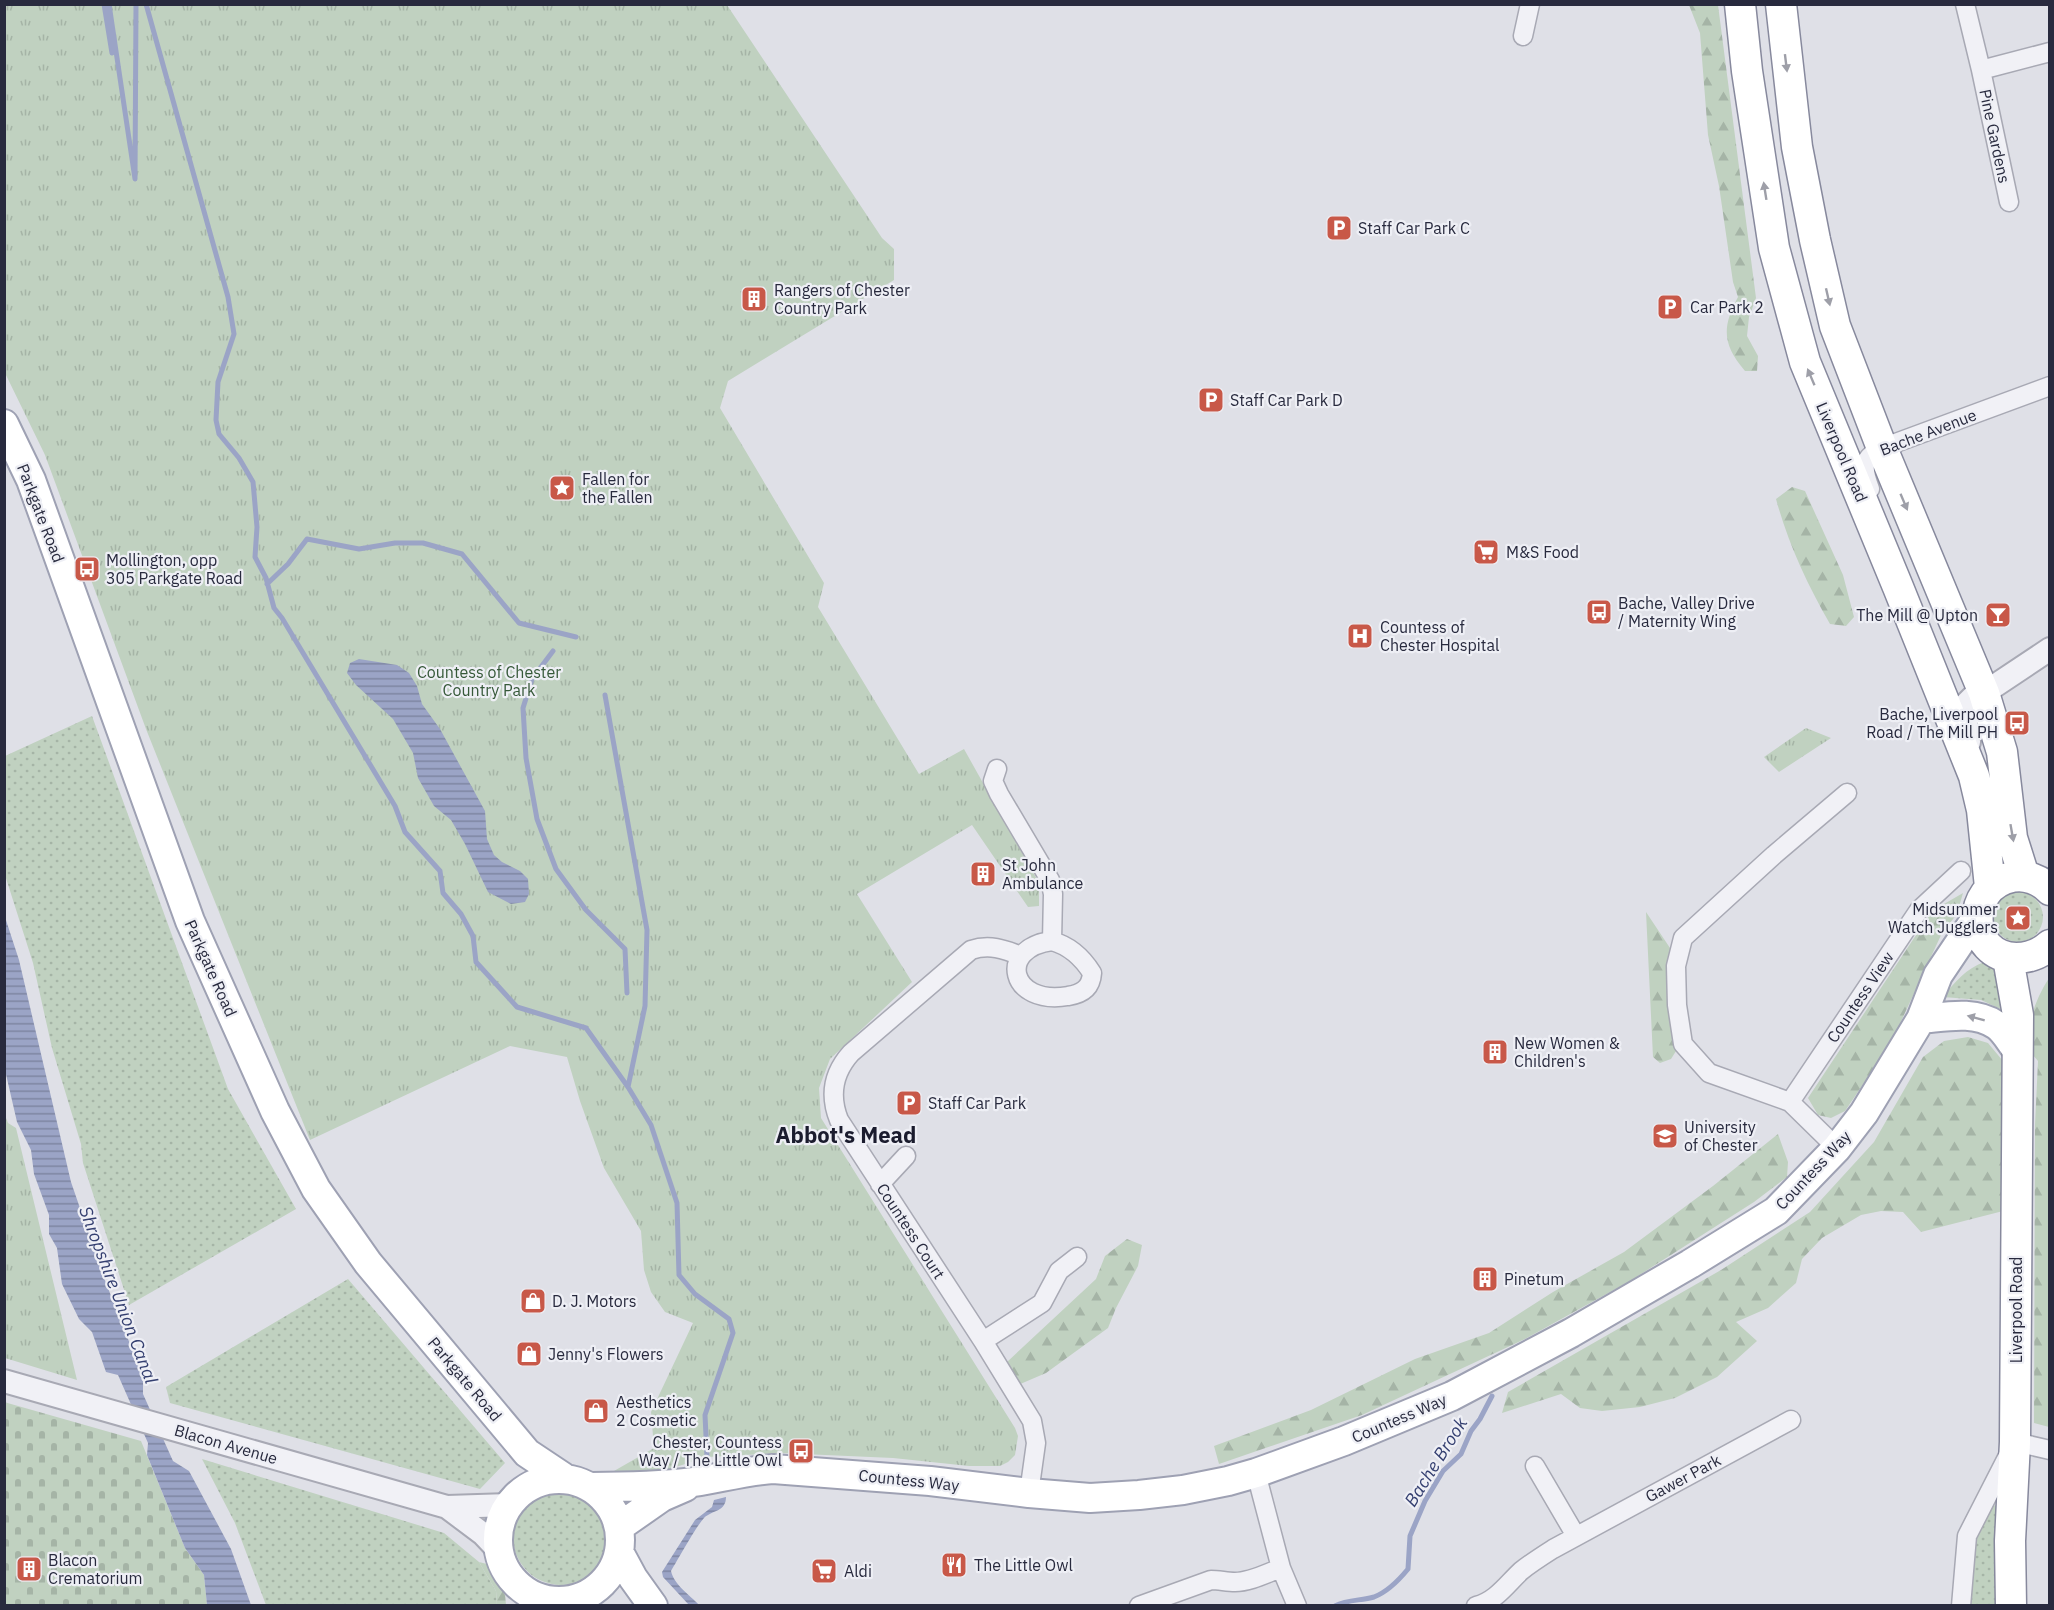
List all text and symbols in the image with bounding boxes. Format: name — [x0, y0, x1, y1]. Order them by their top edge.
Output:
one-way arrow — [1782, 53, 1791, 72]
street label: Pine Gardens — [1975, 87, 2015, 185]
one-way arrow — [1761, 181, 1770, 200]
parking icon: Staff Car Park C — [1324, 213, 1354, 243]
place label: Staff Car Park C — [1358, 218, 1470, 238]
place label: Rangers of Chester Country Park — [774, 280, 910, 318]
building icon: Rangers of Chester Country Park — [739, 284, 769, 314]
one-way arrow — [1824, 288, 1834, 306]
parking icon: Car Park 2 — [1655, 292, 1685, 322]
place label: Car Park 2 — [1690, 297, 1764, 317]
one-way arrow — [1806, 368, 1816, 386]
parking icon: Staff Car Park D — [1196, 385, 1226, 415]
place label: Staff Car Park D — [1230, 390, 1343, 410]
street label: Liverpool Road — [1812, 399, 1872, 505]
street label: Bache Avenue — [1877, 404, 1979, 460]
street label: Parkgate Road — [13, 461, 69, 565]
place label: Fallen for the Fallen — [582, 469, 653, 507]
place icon: Fallen for the Fallen — [547, 473, 577, 503]
one-way arrow — [1899, 493, 1909, 511]
supermarket icon: M&S Food — [1471, 537, 1501, 567]
place label: M&S Food — [1506, 542, 1579, 562]
place label: Mollington, opp 305 Parkgate Road — [106, 550, 243, 588]
bus stop icon: Mollington, opp 305 Parkgate Road — [72, 554, 102, 584]
place label: Bache, Valley Drive / Maternity Wing — [1618, 593, 1755, 631]
bus stop icon: Bache, Valley Drive / Maternity Wing — [1584, 597, 1614, 627]
bar icon: The Mill @ Upton — [1983, 600, 2013, 630]
place label: The Mill @ Upton — [1856, 605, 1978, 625]
place label: Countess of Chester Hospital — [1380, 617, 1499, 655]
hospital icon: Countess of Chester Hospital — [1345, 621, 1375, 651]
park label: Countess of Chester Country Park — [417, 662, 561, 700]
place label: Bache, Liverpool Road / The Mill PH — [1866, 704, 1998, 742]
bus stop icon: Bache, Liverpool Road / The Mill PH — [2002, 708, 2032, 738]
one-way arrow — [2008, 823, 2017, 842]
place label: St John Ambulance — [1002, 855, 1084, 893]
building icon: St John Ambulance — [968, 859, 998, 889]
place label: Midsummer Watch Jugglers — [1888, 899, 1998, 937]
place icon: Midsummer Watch Jugglers — [2003, 903, 2033, 933]
street label: Parkgate Road — [181, 916, 241, 1020]
street label: Countess View — [1822, 948, 1898, 1046]
one-way arrow — [1967, 1012, 1985, 1022]
place label: New Women & Children's — [1514, 1033, 1620, 1071]
building icon: New Women & Children's — [1480, 1037, 1510, 1067]
parking icon: Staff Car Park — [894, 1088, 924, 1118]
place label: Staff Car Park — [928, 1093, 1027, 1113]
place label: University of Chester — [1684, 1117, 1758, 1155]
district label: Abbot's Mead — [776, 1120, 916, 1149]
school or university icon: University of Chester — [1650, 1121, 1680, 1151]
street label: Countess Way — [1771, 1126, 1855, 1214]
street label: Countess Court — [873, 1179, 949, 1283]
water label: Shropshire Union Canal — [74, 1203, 163, 1387]
street label: Liverpool Road — [2006, 1257, 2026, 1363]
building icon: Pinetum — [1470, 1264, 1500, 1294]
place label: Pinetum — [1504, 1269, 1564, 1289]
shop icon: D. J. Motors — [518, 1286, 548, 1316]
place label: D. J. Motors — [552, 1291, 636, 1311]
street label: Parkgate Road — [424, 1333, 506, 1425]
shop icon: Jenny's Flowers — [514, 1339, 544, 1369]
place label: Jenny's Flowers — [548, 1344, 664, 1364]
street label: Countess Way — [1349, 1389, 1450, 1447]
place label: Aesthetics 2 Cosmetic — [616, 1392, 696, 1430]
shop icon: Aesthetics 2 Cosmetic — [581, 1396, 611, 1426]
water label: Bache Brook — [1399, 1412, 1472, 1511]
street label: Blacon Avenue — [172, 1420, 280, 1468]
place label: Chester, Countess Way / The Little Owl — [639, 1432, 782, 1470]
bus stop icon: Chester, Countess Way / The Little Owl — [786, 1436, 816, 1466]
street label: Gawer Park — [1642, 1450, 1725, 1506]
street label: Countess Way — [858, 1465, 960, 1495]
place label: Blacon Crematorium — [48, 1550, 142, 1588]
restaurant icon: The Little Owl — [939, 1550, 969, 1580]
building icon: Blacon Crematorium — [14, 1554, 44, 1584]
place label: The Little Owl — [974, 1555, 1073, 1575]
supermarket icon: Aldi — [809, 1556, 839, 1586]
place label: Aldi — [844, 1561, 872, 1581]

